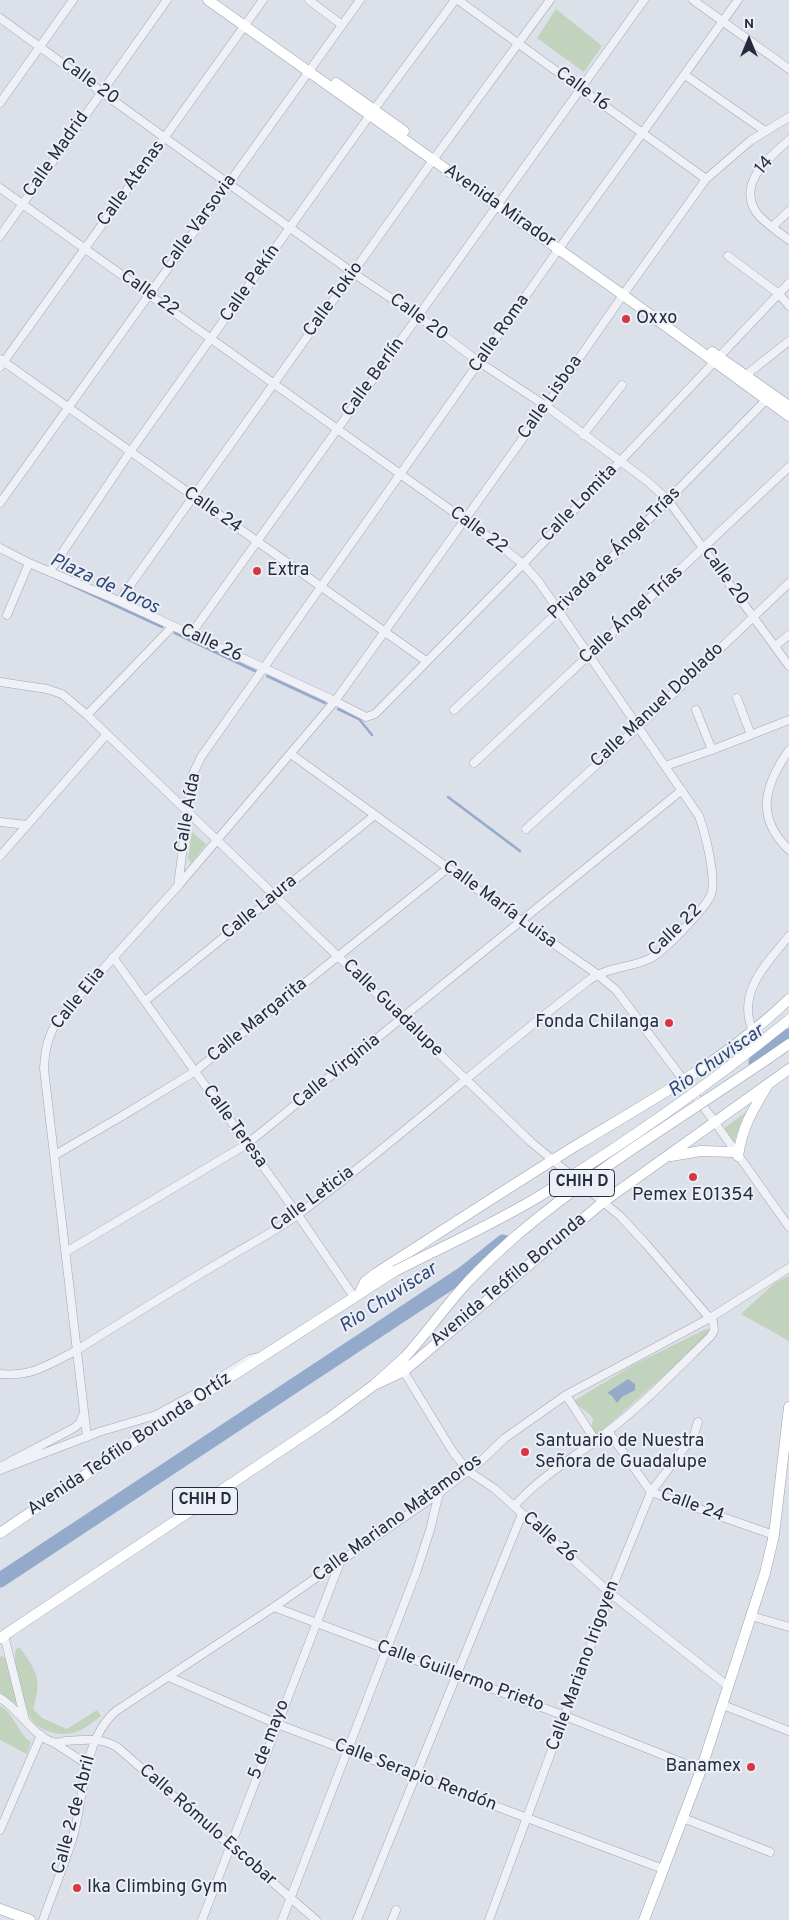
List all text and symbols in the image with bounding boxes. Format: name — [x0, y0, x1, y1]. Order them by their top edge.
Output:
north arrow — [724, 15, 774, 65]
text: N — [744, 16, 754, 33]
street label: Calle 20 — [56, 54, 122, 110]
street label: Calle 16 — [551, 63, 613, 117]
street label: Calle Madrid — [20, 108, 94, 202]
street label: Calle Atenas — [94, 137, 170, 231]
street label: 14 — [751, 152, 779, 180]
street label: Avenida Mirador — [439, 160, 559, 254]
street label: Calle Varsovia — [158, 171, 242, 275]
street label: Calle Pekín — [216, 241, 286, 327]
street label: Calle Tokio — [300, 258, 368, 342]
street label: Calle 22 — [116, 266, 182, 322]
street label: Calle 20 — [385, 290, 451, 346]
street label: Calle Roma — [465, 291, 535, 377]
place label: Oxxo — [636, 308, 677, 330]
marker: Oxxo — [620, 313, 632, 325]
street label: Calle Berlín — [338, 334, 410, 422]
street label: Calle Lisboa — [514, 352, 588, 444]
street label: Calle Lomita — [537, 460, 623, 548]
street label: Calle 24 — [179, 483, 245, 539]
street label: Privada de Ángel Trías — [544, 483, 686, 625]
street label: Calle 22 — [445, 503, 511, 559]
street label: Calle 20 — [696, 544, 752, 610]
water label: Plaza de Toros — [46, 550, 162, 620]
place label: Extra — [267, 560, 309, 582]
street label: Calle Ángel Trías — [576, 562, 688, 670]
marker: Extra — [251, 565, 263, 577]
street label: Calle 26 — [176, 620, 246, 668]
street label: Calle Manuel Doblado — [587, 639, 729, 773]
street label: Calle Aída — [171, 771, 207, 855]
street label: Calle María Luisa — [438, 856, 560, 954]
street label: Calle Laura — [218, 871, 302, 945]
street label: Calle 22 — [645, 900, 707, 962]
street label: Calle Guadalupe — [337, 956, 447, 1062]
street label: Calle Elia — [47, 963, 111, 1035]
street label: Calle Margarita — [204, 974, 312, 1068]
place label: Fonda Chilanga — [535, 1012, 659, 1034]
marker: Fonda Chilanga — [663, 1017, 675, 1029]
water label: Rio Chuviscar — [665, 1021, 769, 1103]
street label: Calle Virginia — [289, 1030, 385, 1114]
street label: Calle Teresa — [197, 1081, 271, 1173]
street label: Calle Leticia — [267, 1162, 359, 1238]
road number: CHIH D — [550, 1170, 614, 1196]
marker: Pemex E01354 — [687, 1171, 699, 1183]
place label: Pemex E01354 — [632, 1185, 754, 1207]
street label: Avenida Teófilo Borunda — [427, 1210, 591, 1352]
water label: Rio Chuviscar — [336, 1259, 442, 1339]
street label: Avenida Teófilo Borunda Ortíz — [24, 1369, 236, 1521]
place label: Santuario de Nuestra Señora de Guadalupe — [535, 1431, 707, 1474]
marker: Santuario de Nuestra Señora de Guadalupe — [519, 1446, 531, 1458]
street label: Calle Mariano Matamoros — [309, 1450, 487, 1588]
street label: Calle 24 — [657, 1484, 727, 1528]
road number: CHIH D — [172, 1488, 238, 1514]
street label: Calle 26 — [517, 1508, 581, 1568]
street label: Calle Mariano Irigoyen — [543, 1578, 625, 1754]
street label: Calle Guillermo Prieto — [373, 1637, 547, 1717]
street label: 5 de mayo — [245, 1697, 295, 1783]
street label: Calle Serapio Rendón — [331, 1735, 499, 1817]
street label: Calle 2 de Abril — [49, 1753, 101, 1877]
place label: Banamex — [665, 1756, 741, 1778]
street label: Calle Rómulo Escobar — [134, 1760, 280, 1892]
marker: Banamex — [745, 1761, 757, 1773]
place label: Ika Climbing Gym — [87, 1877, 228, 1899]
marker: Ika Climbing Gym — [71, 1882, 83, 1894]

